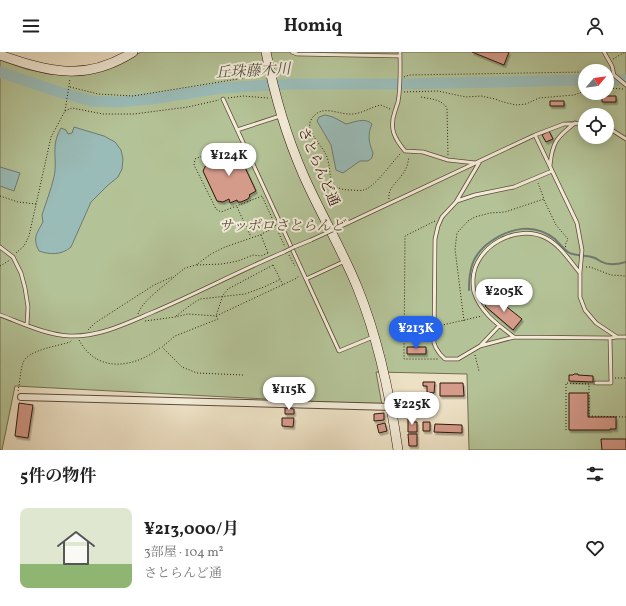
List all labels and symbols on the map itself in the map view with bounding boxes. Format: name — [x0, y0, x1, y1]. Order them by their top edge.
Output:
water label: 丘珠藤木川 — [215, 59, 293, 84]
north arrow — [578, 64, 614, 100]
street label: さとらんど通 — [293, 125, 343, 209]
pin: ¥124K — [201, 143, 257, 177]
park label: サッポロさとらんど — [219, 217, 347, 236]
pin: ¥205K — [476, 279, 532, 313]
pin: ¥213K — [388, 316, 444, 350]
pin: ¥115K — [261, 377, 317, 411]
pin: ¥225K — [384, 392, 440, 426]

